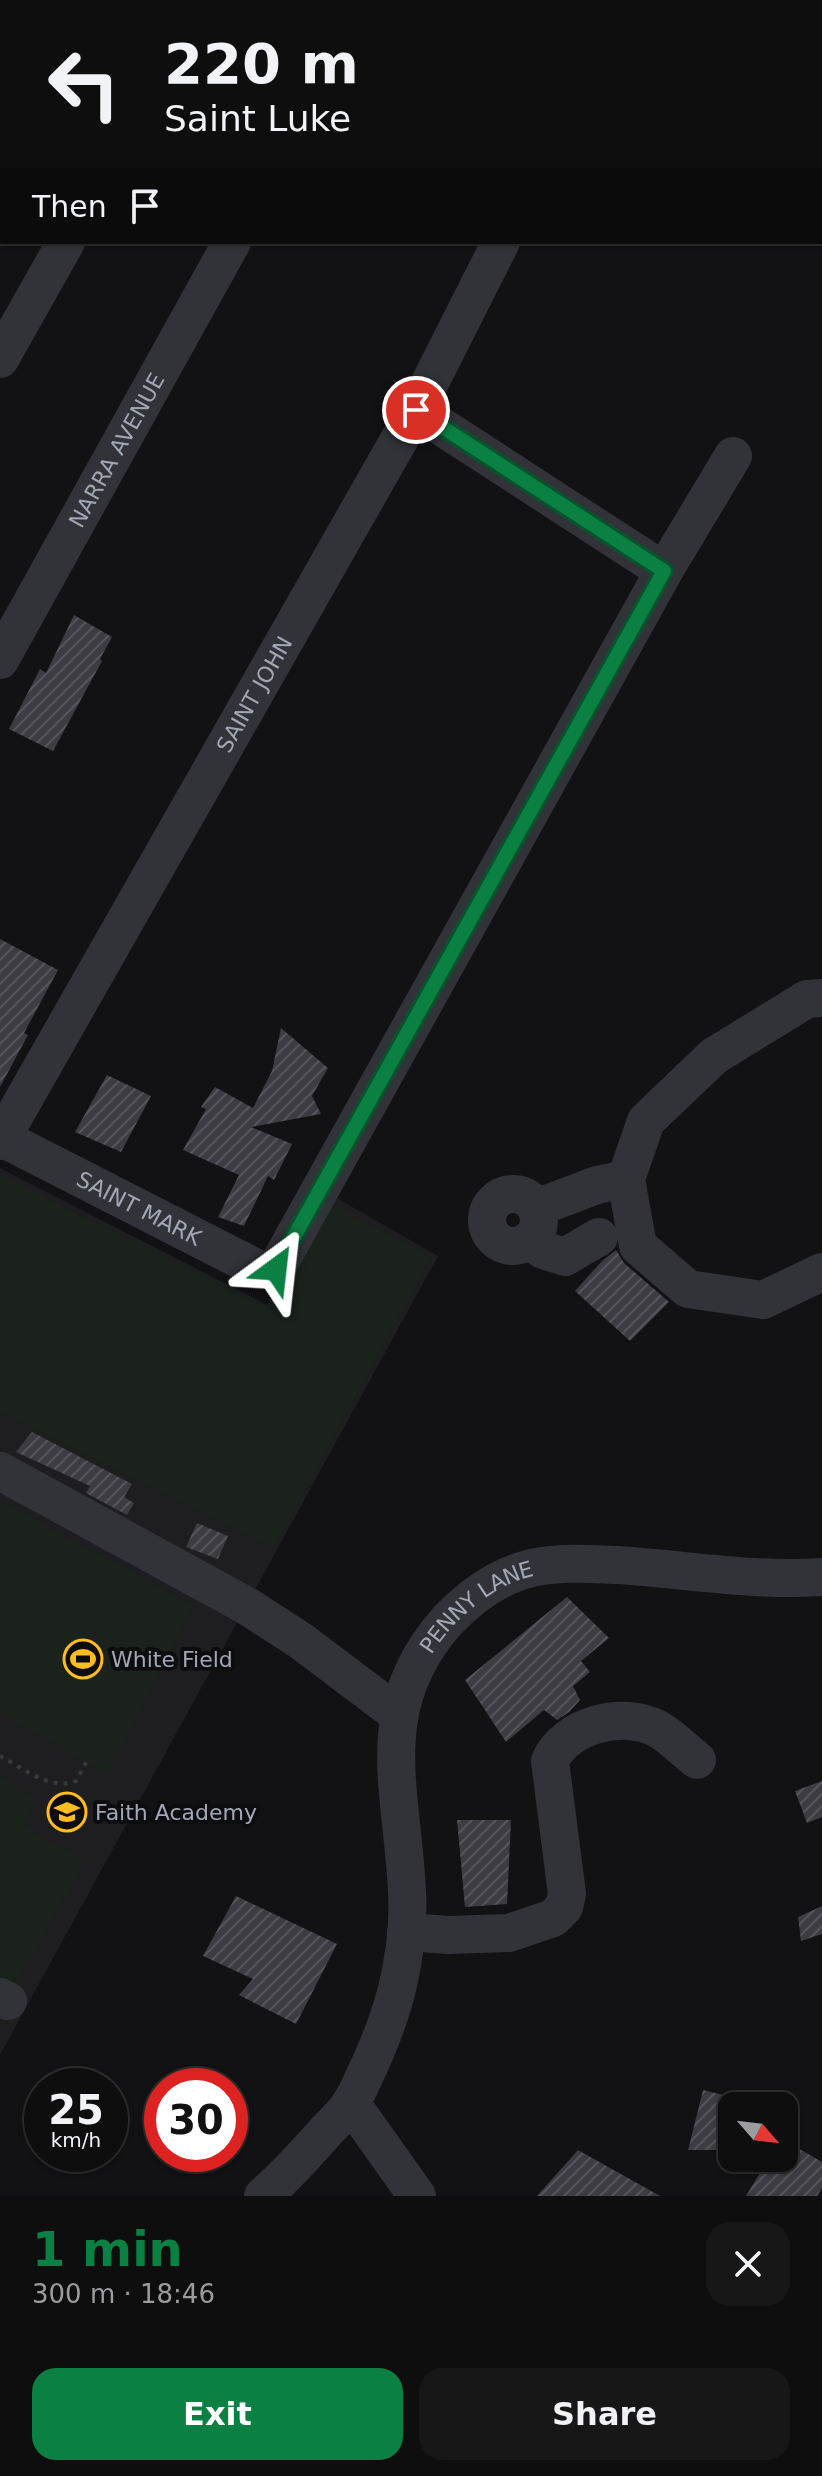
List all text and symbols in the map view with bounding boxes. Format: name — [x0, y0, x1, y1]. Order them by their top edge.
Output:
text: 220 m — [164, 31, 359, 96]
icon: left — [32, 32, 136, 136]
text: Saint Luke — [164, 98, 351, 139]
icon: arrive — [123, 184, 167, 228]
text: Then — [32, 189, 107, 224]
street label: NARRA AVENUE — [64, 369, 169, 532]
pin — [382, 376, 450, 444]
icon: arrive — [394, 388, 438, 432]
street label: SAINT JOHN — [211, 632, 297, 757]
street label: SAINT MARK — [73, 1166, 206, 1251]
position arrow — [234, 1227, 318, 1311]
street label: PENNY LANE — [414, 1556, 536, 1657]
sports icon: White Field — [62, 1638, 104, 1680]
place label: White Field — [111, 1647, 233, 1672]
school or university icon: Faith Academy — [46, 1791, 88, 1833]
place label: Faith Academy — [95, 1800, 257, 1825]
speed limit sign: 30 — [144, 2068, 248, 2172]
text: 25 — [48, 2087, 104, 2133]
north arrow — [718, 2092, 798, 2172]
map controls — [718, 2092, 798, 2172]
text: km/h — [51, 2128, 101, 2152]
text: 1 min — [32, 2221, 183, 2277]
button: close — [706, 2222, 790, 2306]
text: 300 m · 18:46 — [32, 2279, 215, 2309]
button: Exit — [32, 2368, 403, 2460]
button: Share — [419, 2368, 790, 2460]

